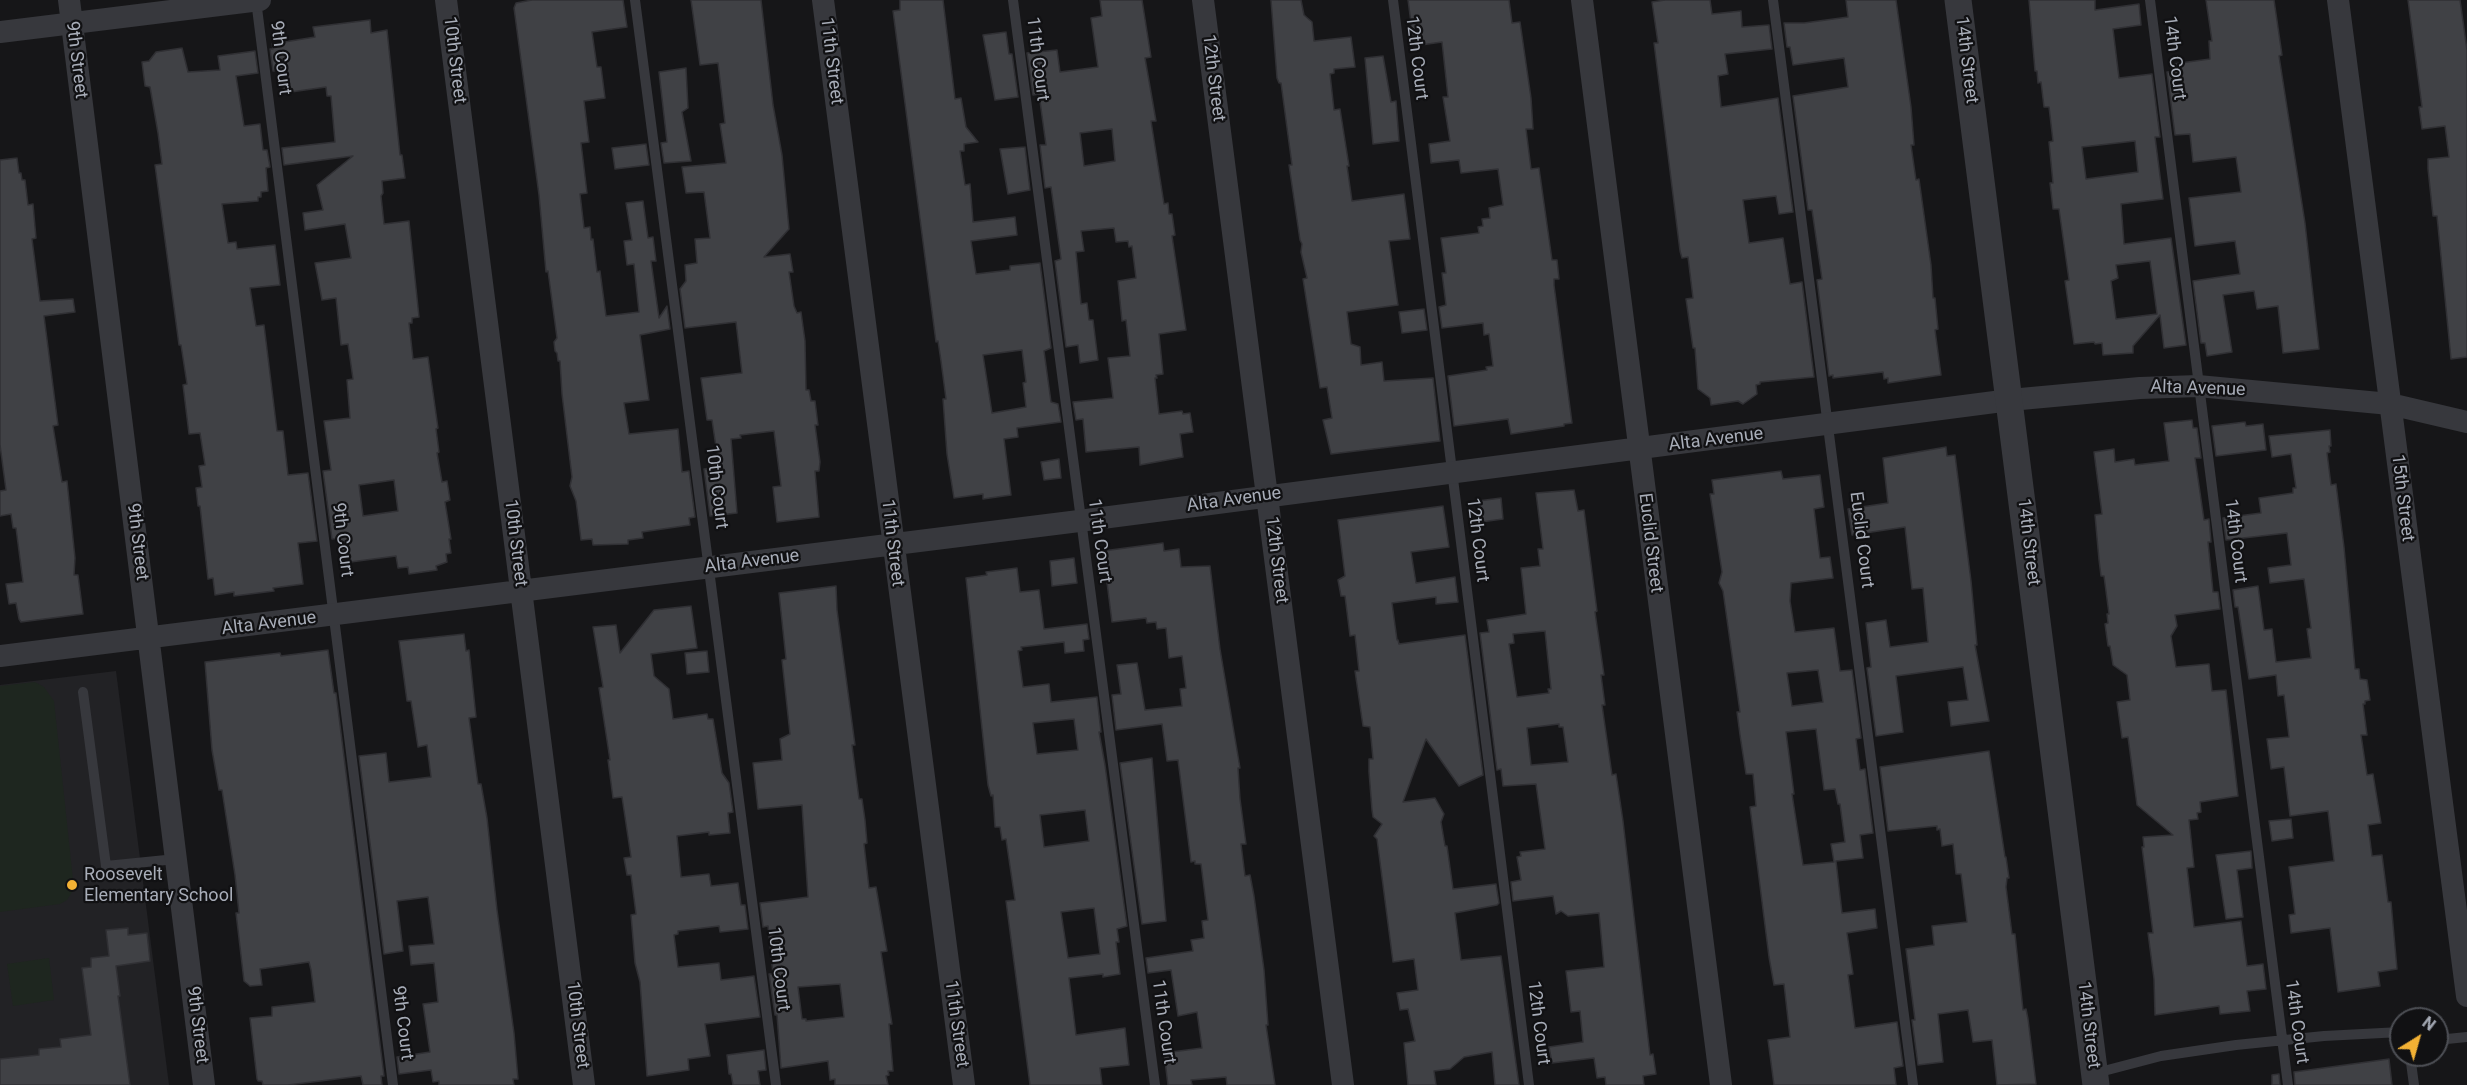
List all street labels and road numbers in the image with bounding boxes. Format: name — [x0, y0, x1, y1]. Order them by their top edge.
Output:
street label: 10th Street — [438, 15, 470, 105]
street label: 12th Court — [1400, 15, 1432, 101]
street label: 14th Street — [1950, 15, 1982, 105]
street label: 14th Court — [2158, 15, 2190, 101]
street label: 11th Street — [815, 16, 847, 106]
street label: 11th Court — [1021, 16, 1053, 102]
street label: 9th Street — [61, 20, 91, 100]
street label: 9th Court — [265, 20, 295, 96]
street label: 12th Street — [1197, 33, 1229, 123]
street label: Alta Avenue — [2150, 377, 2246, 401]
street label: Alta Avenue — [1667, 423, 1765, 457]
street label: 10th Court — [700, 444, 732, 530]
street label: 15th Street — [2386, 453, 2418, 543]
street label: Alta Avenue — [1185, 483, 1283, 517]
street label: Euclid Court — [1844, 490, 1878, 590]
street label: Euclid Street — [1633, 492, 1667, 594]
street label: 11th Court — [1082, 497, 1116, 585]
street label: 12th Court — [1461, 497, 1493, 583]
street label: 14th Street — [2012, 497, 2044, 587]
street label: 10th Street — [499, 498, 531, 588]
street label: 11th Street — [876, 498, 908, 588]
street label: 14th Court — [2219, 498, 2251, 584]
street label: 9th Street — [122, 502, 152, 582]
street label: 9th Court — [327, 502, 357, 578]
street label: 12th Street — [1260, 515, 1292, 605]
street label: Alta Avenue — [703, 545, 801, 579]
street label: Alta Avenue — [220, 607, 318, 641]
street label: 10th Court — [762, 926, 794, 1012]
street label: 11th Court — [1146, 978, 1180, 1066]
street label: 14th Court — [2279, 978, 2313, 1066]
street label: 11th Street — [939, 979, 973, 1069]
street label: 10th Street — [561, 980, 593, 1070]
street label: 12th Court — [1522, 980, 1554, 1066]
street label: 14th Street — [2072, 980, 2104, 1070]
street label: 9th Street — [182, 985, 212, 1065]
street label: 9th Court — [387, 985, 417, 1061]

